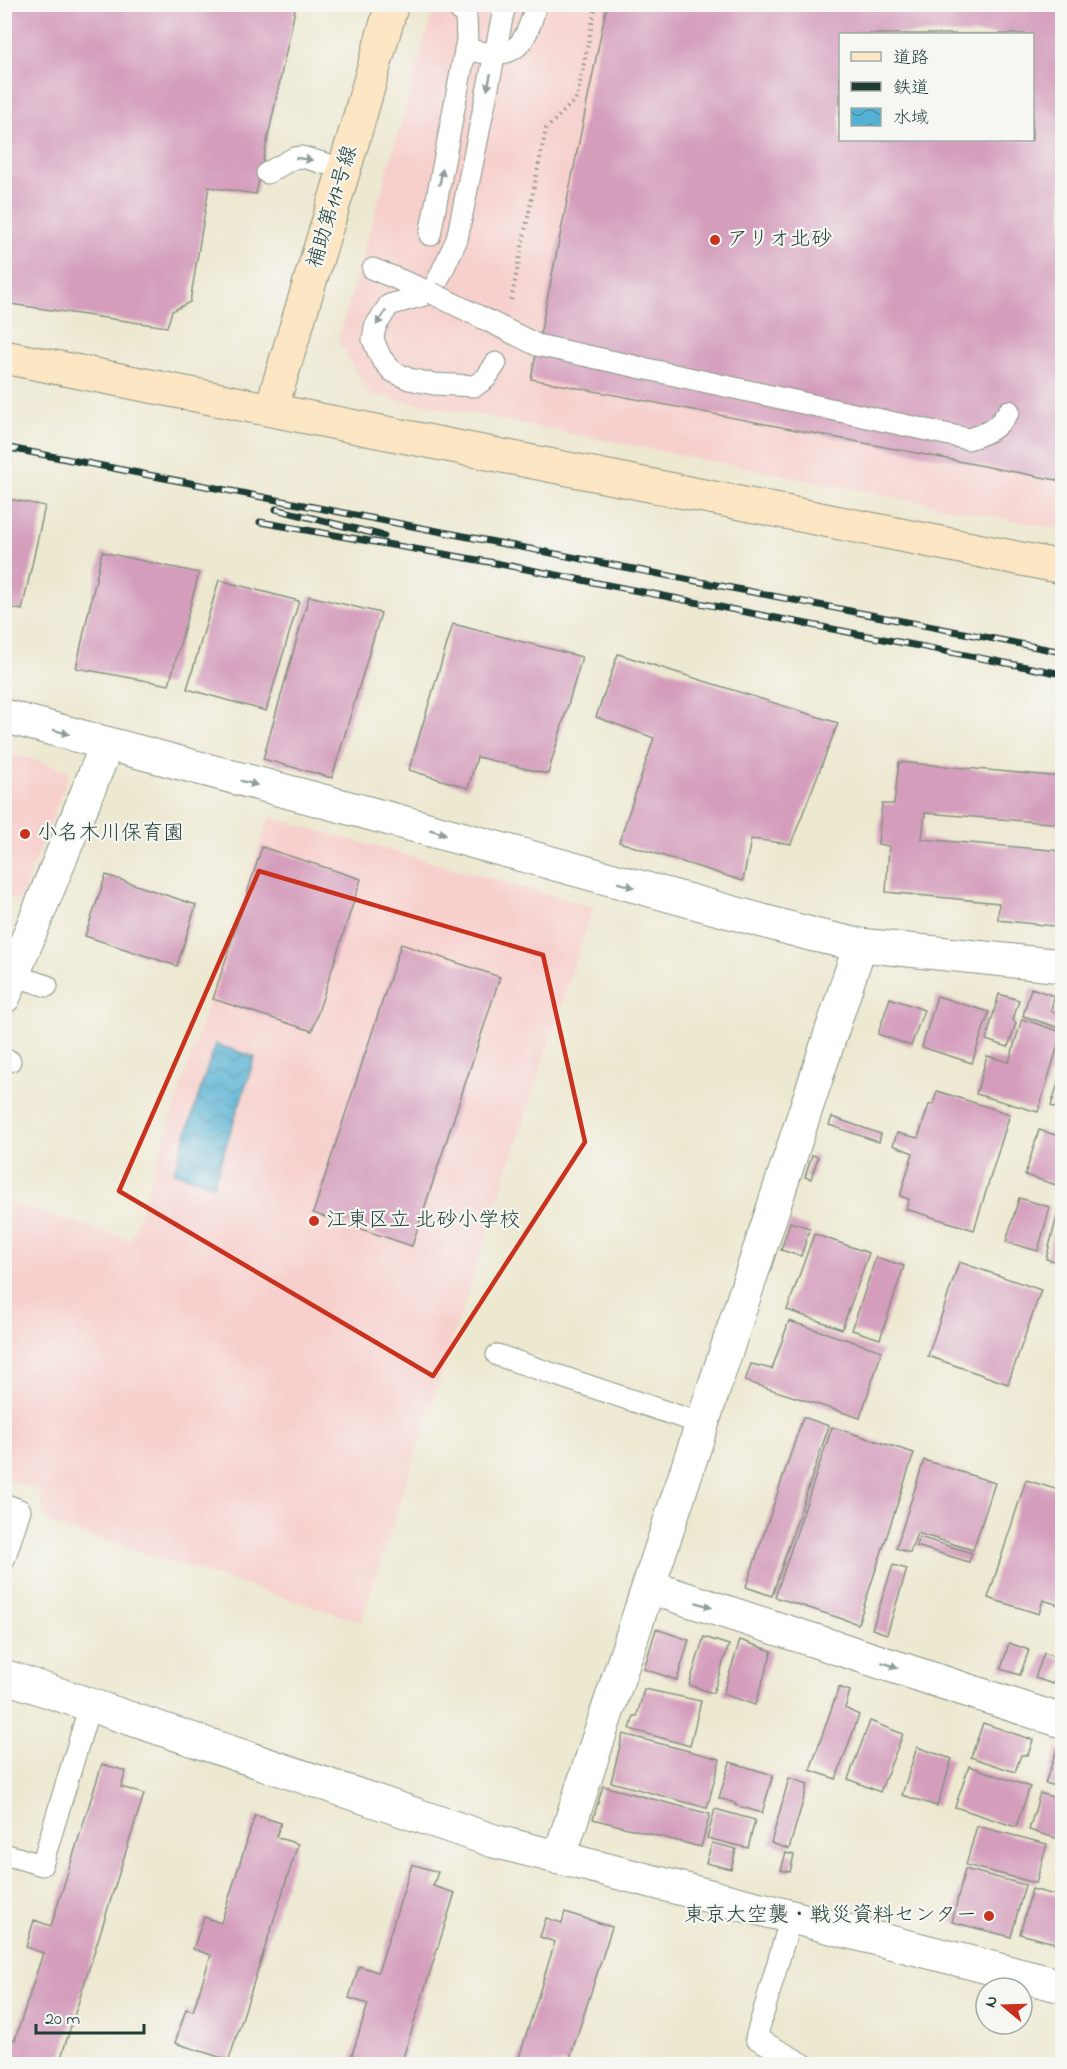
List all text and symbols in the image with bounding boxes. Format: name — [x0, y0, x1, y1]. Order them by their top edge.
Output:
legend — [839, 33, 1034, 141]
text: 道路 — [893, 46, 929, 72]
one-way arrow — [484, 73, 493, 92]
text: 鉄道 — [893, 76, 929, 102]
text: 水域 — [893, 106, 929, 132]
street label: 補助第117号線 — [300, 142, 366, 272]
one-way arrow — [295, 154, 314, 164]
one-way arrow — [436, 167, 445, 186]
place label: アリオ北砂 — [727, 225, 832, 255]
marker: アリオ北砂 — [708, 233, 722, 247]
one-way arrow — [376, 310, 387, 326]
one-way arrow — [52, 727, 70, 737]
one-way arrow — [240, 778, 258, 788]
place label: 小名木川保育園 — [37, 819, 184, 849]
marker: 小名木川保育園 — [18, 827, 32, 841]
one-way arrow — [429, 828, 447, 837]
one-way arrow — [616, 880, 635, 890]
place label: 江東区立 北砂小学校 — [326, 1206, 520, 1236]
marker: 江東区立 北砂小学校 — [307, 1214, 321, 1228]
one-way arrow — [695, 1601, 713, 1610]
one-way arrow — [881, 1661, 899, 1670]
place label: 東京大空襲・戦災資料センター — [684, 1901, 977, 1931]
marker: 東京大空襲・戦災資料センター — [982, 1909, 996, 1923]
north arrow — [974, 1976, 1034, 2036]
text: N — [979, 1993, 1005, 2011]
scale bar — [36, 1997, 144, 2035]
text: 20 m — [45, 2007, 80, 2033]

